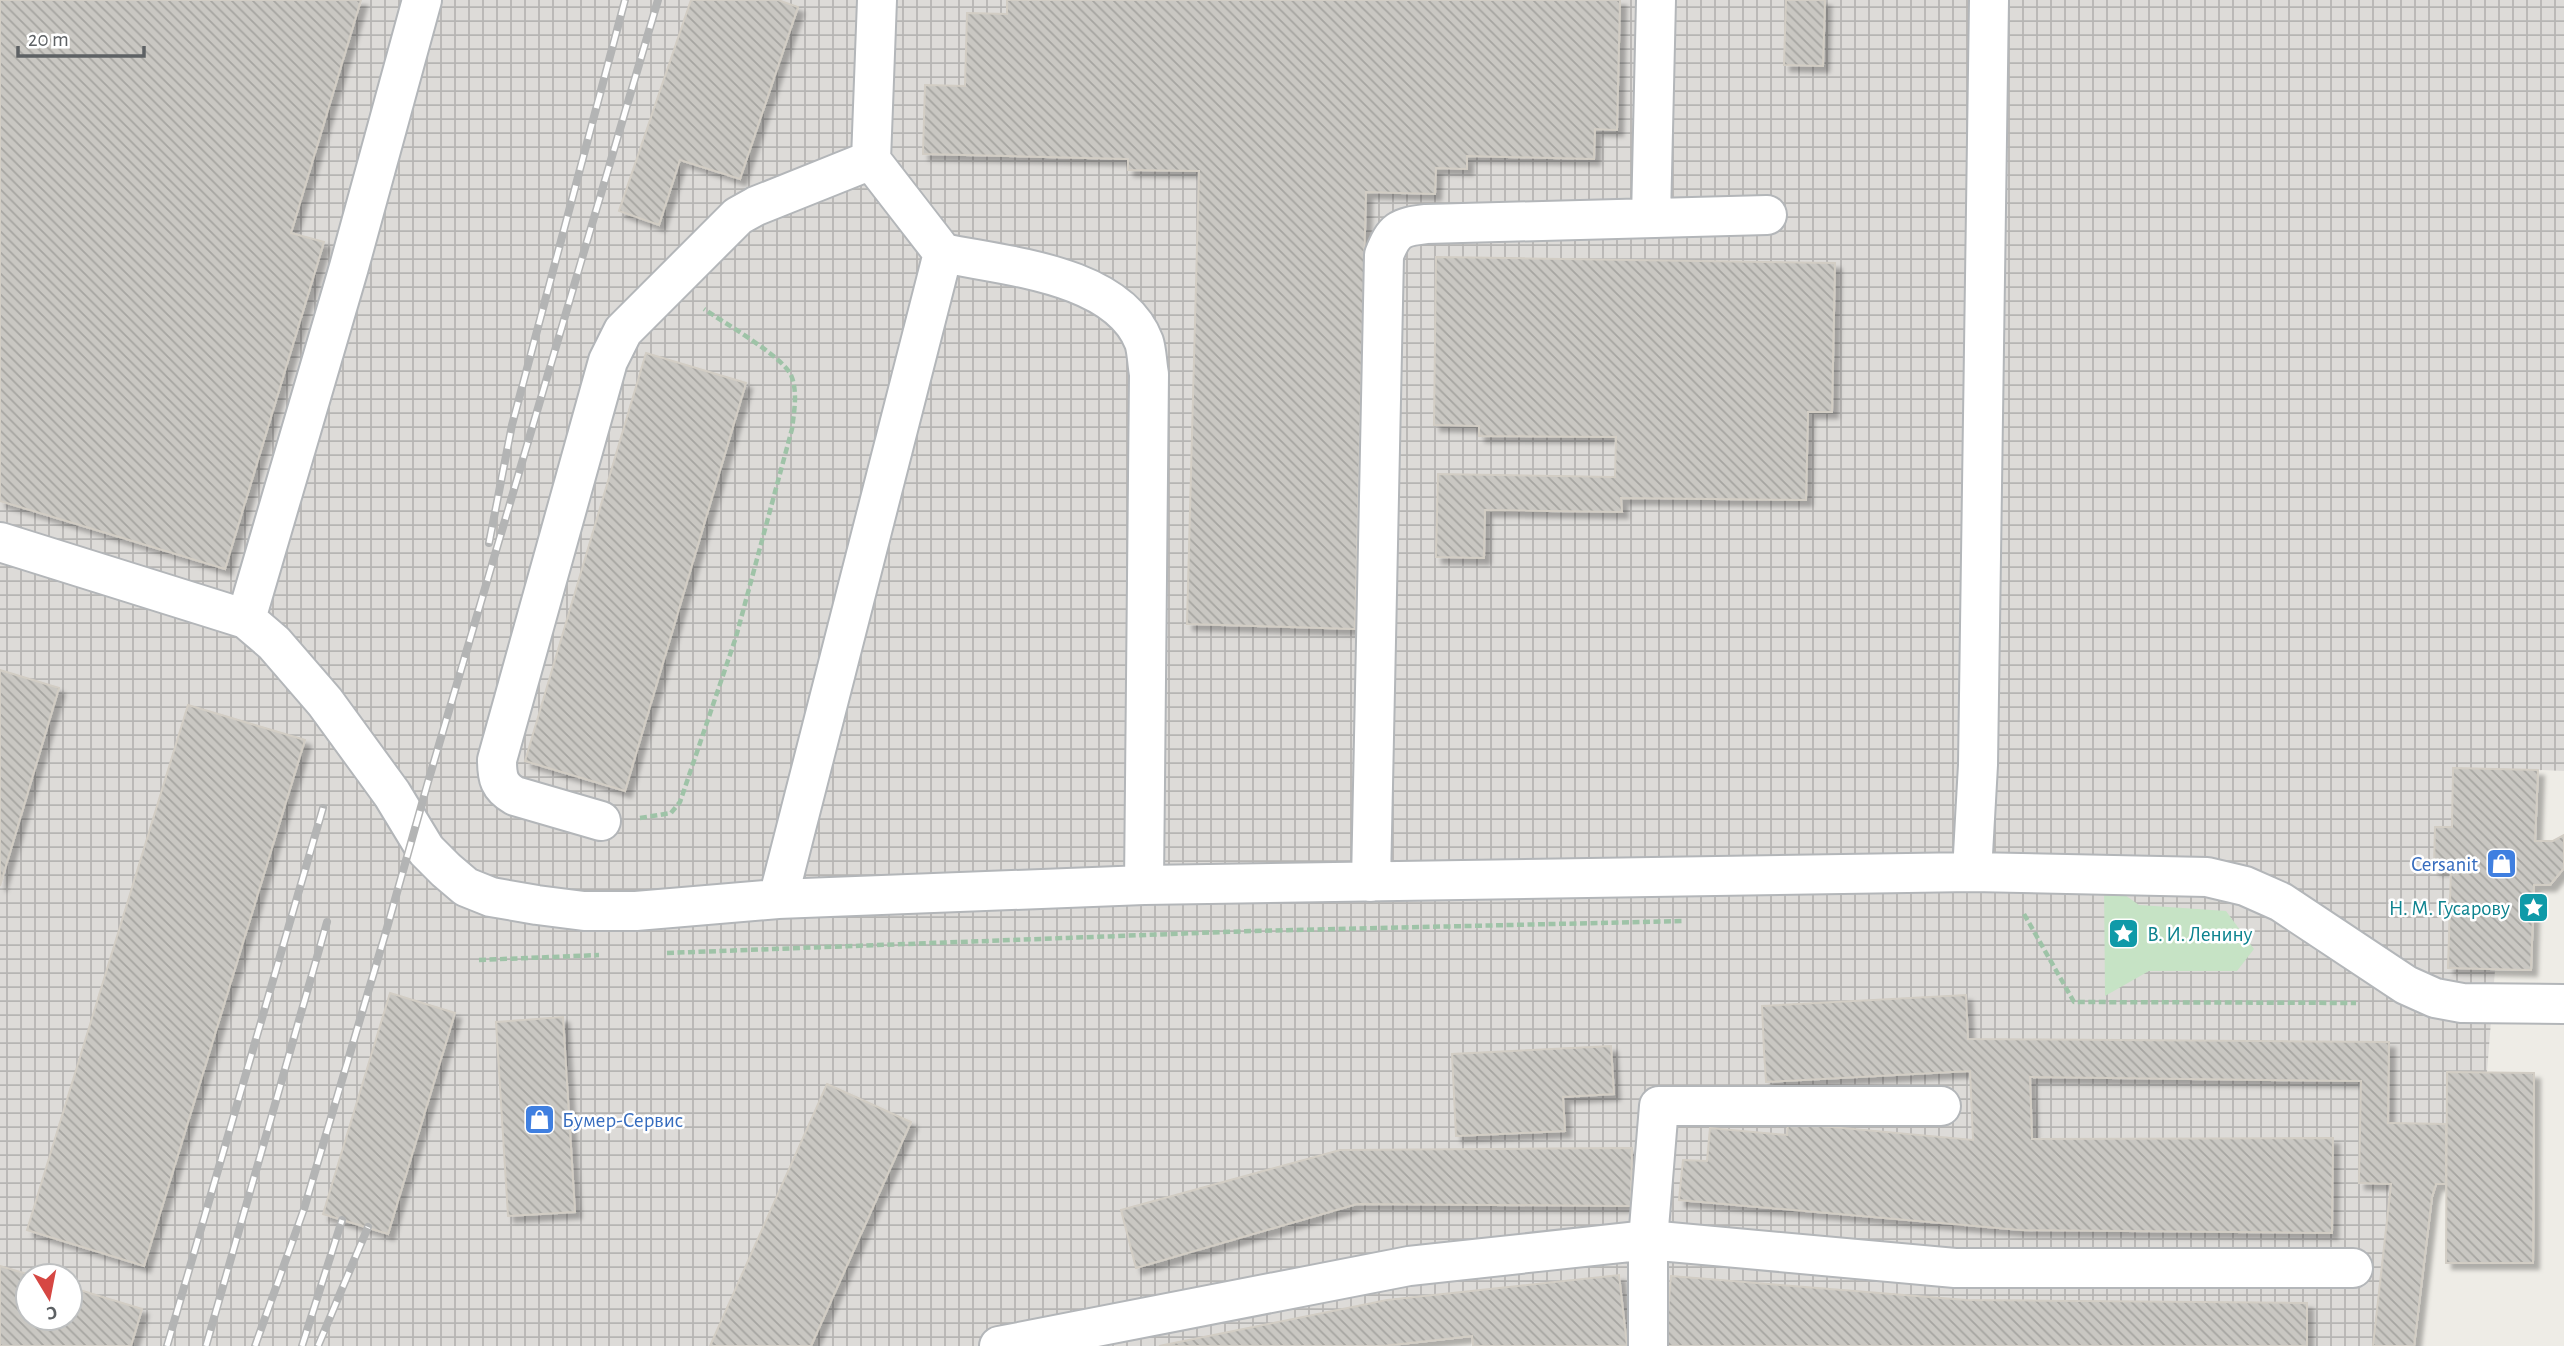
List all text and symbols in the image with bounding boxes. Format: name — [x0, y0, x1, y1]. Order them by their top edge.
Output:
scale bar — [18, 14, 144, 58]
text: 20 m — [28, 29, 69, 50]
shop icon: Cersanit — [2484, 847, 2518, 881]
place label: Cersanit — [2411, 854, 2478, 875]
place icon: Н. М. Гусарову — [2516, 891, 2550, 925]
place label: Н. М. Гусарову — [2389, 898, 2510, 919]
place icon: В. И. Ленину — [2107, 917, 2141, 951]
place label: В. И. Ленину — [2147, 924, 2252, 945]
shop icon: Бумер-Сервис — [522, 1103, 556, 1137]
place label: Бумер-Сервис — [562, 1110, 683, 1131]
north arrow — [14, 1262, 84, 1332]
text: С — [45, 1302, 59, 1323]

